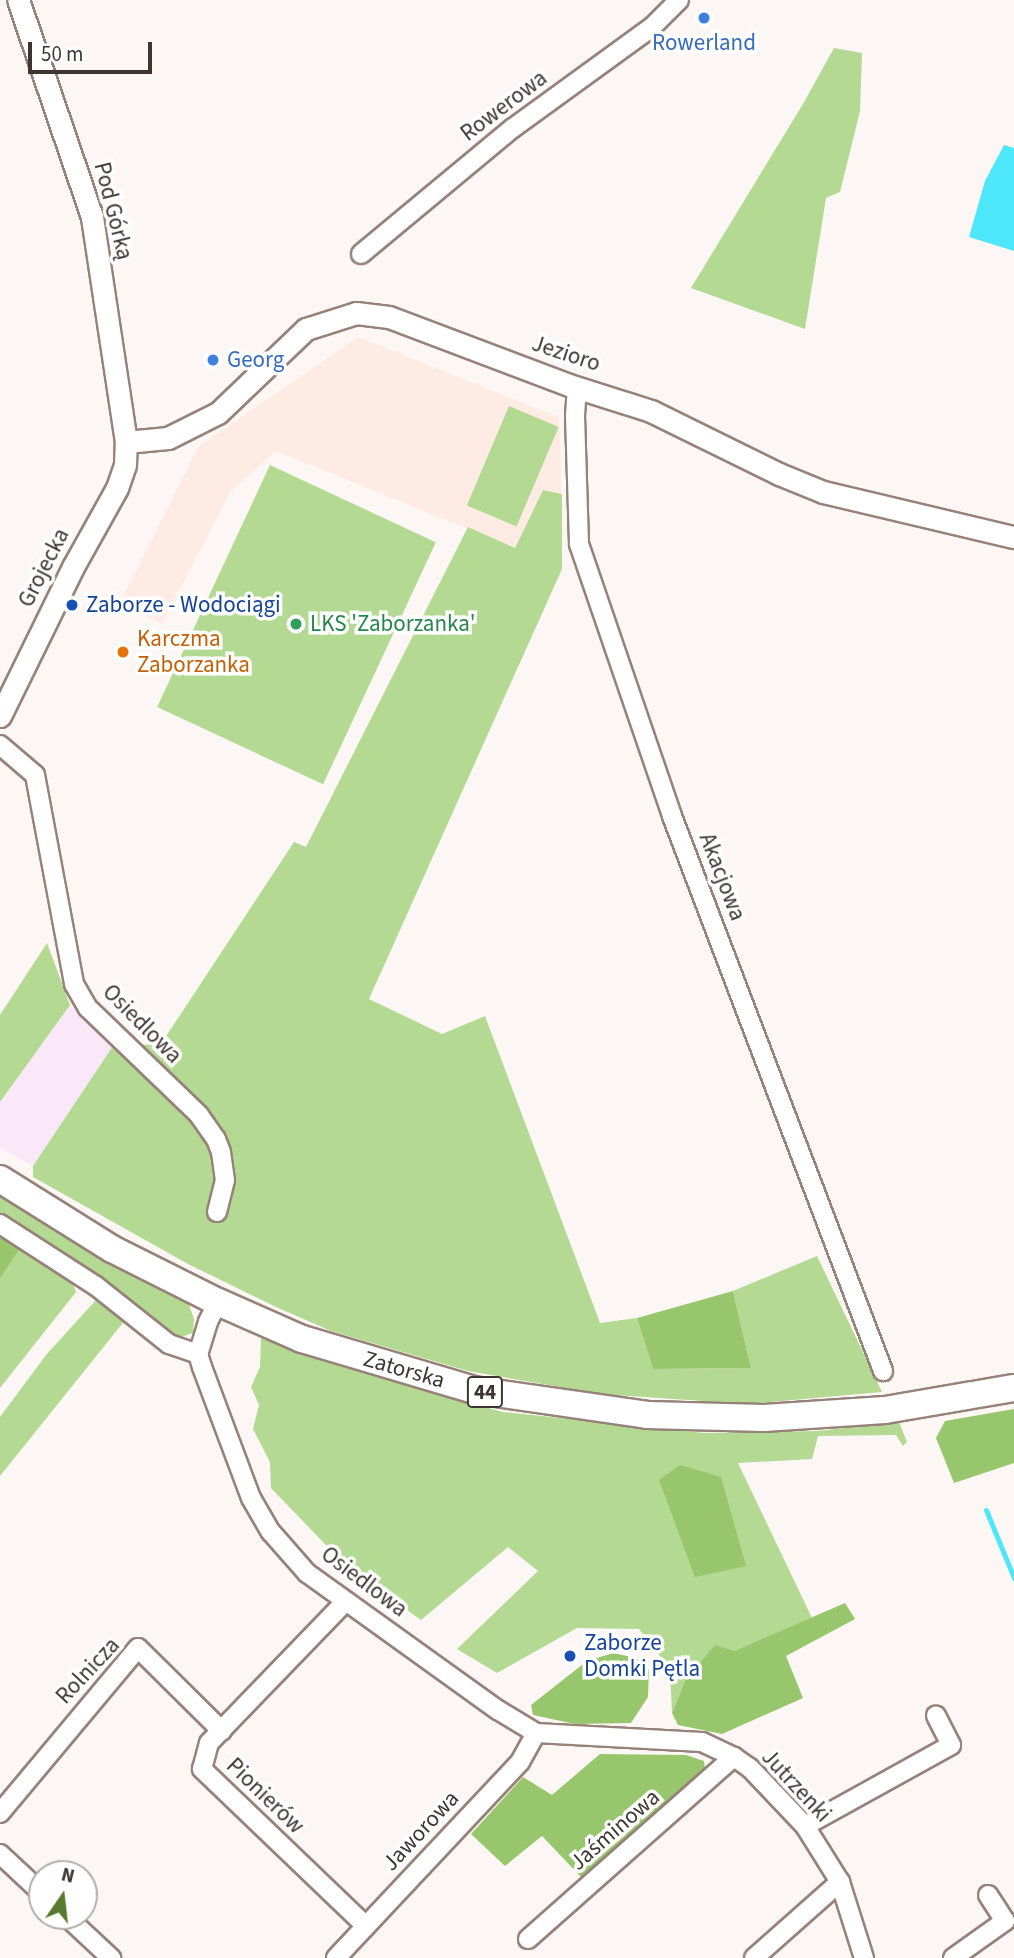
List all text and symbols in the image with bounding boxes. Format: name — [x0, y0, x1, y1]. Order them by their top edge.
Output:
marker: Rowerland — [696, 10, 712, 26]
scale bar — [32, 28, 156, 72]
place label: Rowerland — [652, 29, 756, 57]
text: 50 m — [41, 39, 83, 69]
street label: Rowerowa — [455, 65, 553, 147]
street label: Pod Górką — [88, 159, 138, 263]
street label: Jezioro — [528, 330, 604, 378]
place label: Georg — [227, 346, 284, 374]
marker: Georg — [205, 352, 221, 368]
street label: Grojecka — [12, 524, 76, 612]
place label: Zaborze - Wodociągi — [86, 591, 281, 619]
marker: Zaborze - Wodociągi — [64, 597, 80, 613]
place label: LKS 'Zaborzanka' — [310, 610, 475, 638]
marker: LKS 'Zaborzanka' — [288, 616, 304, 632]
place label: Karczma Zaborzanka — [137, 625, 250, 679]
marker: Karczma Zaborzanka — [115, 644, 131, 660]
street label: Akacjowa — [693, 829, 751, 925]
street label: Osiedlowa — [97, 979, 187, 1069]
street label: Zatorska — [360, 1345, 448, 1395]
road number: 44 — [466, 1374, 504, 1410]
street label: Osiedlowa — [315, 1541, 413, 1623]
place label: Zaborze Domki Pętla — [584, 1629, 700, 1683]
street label: Rolnicza — [50, 1632, 126, 1710]
marker: Zaborze Domki Pętla — [562, 1648, 578, 1664]
street label: Jutrzenki — [755, 1744, 837, 1828]
street label: Pionierów — [220, 1752, 310, 1840]
street label: Jaśminowa — [565, 1784, 665, 1876]
street label: Jaworowa — [377, 1785, 465, 1877]
north arrow — [28, 1860, 98, 1930]
text: N — [58, 1861, 77, 1891]

